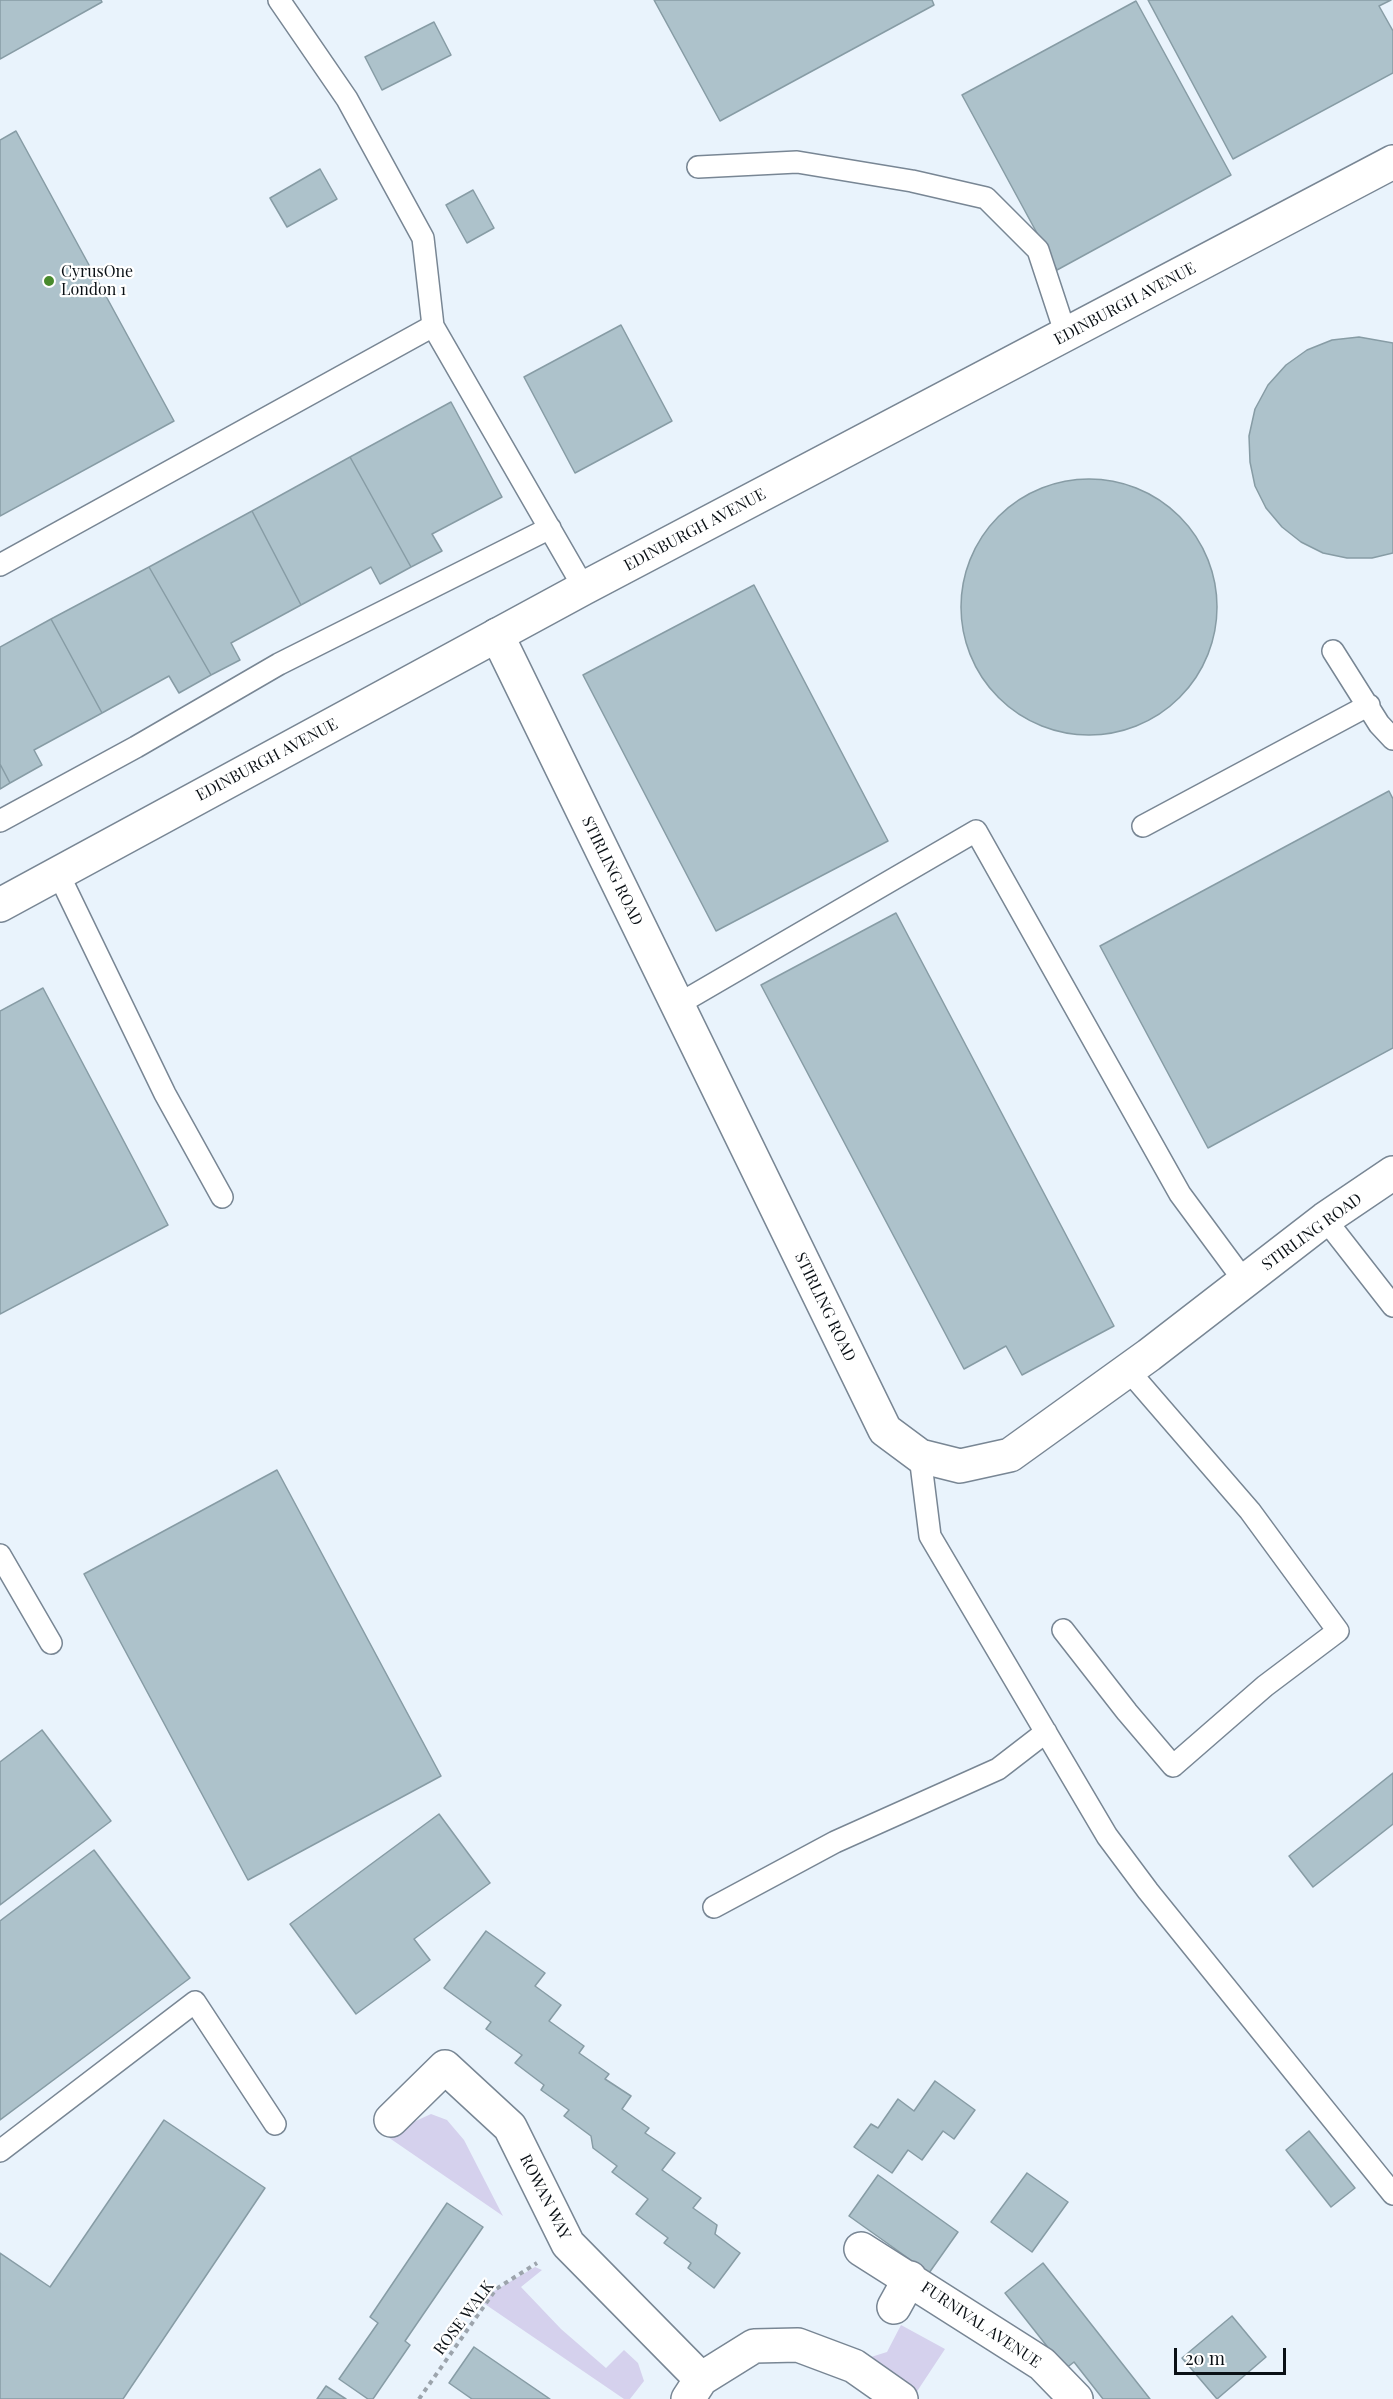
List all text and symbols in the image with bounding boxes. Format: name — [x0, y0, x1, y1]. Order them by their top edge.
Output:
street label: EDINBURGH AVENUE — [1051, 259, 1199, 349]
place label: CyrusOne London 1 — [61, 262, 133, 300]
marker: CyrusOne London 1 — [42, 274, 56, 288]
street label: EDINBURGH AVENUE — [621, 485, 769, 575]
street label: EDINBURGH AVENUE — [193, 715, 341, 805]
street label: STIRLING ROAD — [577, 813, 647, 929]
street label: STIRLING ROAD — [1258, 1189, 1366, 1275]
street label: STIRLING ROAD — [790, 1249, 860, 1365]
street label: ROWAN WAY — [515, 2151, 575, 2243]
street label: ROSE WALK — [430, 2277, 498, 2359]
street label: FURNIVAL AVENUE — [917, 2278, 1045, 2372]
scale bar — [1177, 2336, 1290, 2374]
text: 20 m — [1185, 2346, 1225, 2370]

